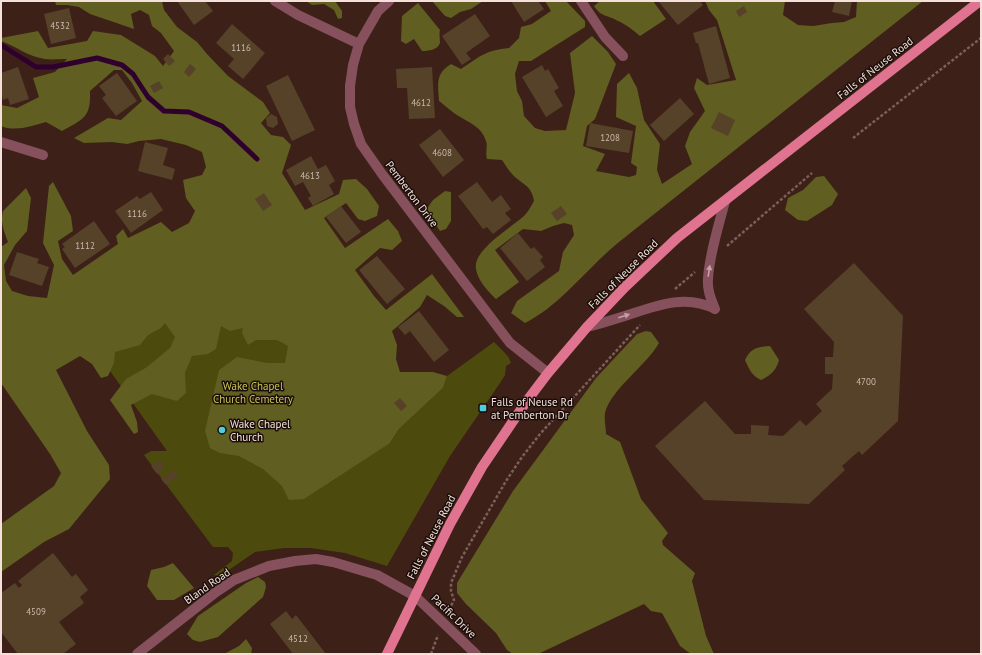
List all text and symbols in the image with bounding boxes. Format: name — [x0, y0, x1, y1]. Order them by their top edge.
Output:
house number: 4532 — [50, 20, 70, 31]
street label: Falls of Neuse Road — [834, 34, 916, 102]
house number: 1116 — [231, 42, 251, 53]
house number: 4612 — [411, 97, 431, 108]
house number: 1208 — [600, 132, 620, 143]
house number: 4608 — [432, 147, 452, 158]
street label: Pemberton Drive — [383, 158, 442, 230]
house number: 4613 — [300, 170, 320, 181]
house number: 1116 — [127, 208, 147, 219]
street label: Falls of Neuse Road — [585, 236, 661, 312]
house number: 1112 — [75, 240, 95, 251]
one-way arrow — [706, 265, 712, 277]
one-way arrow — [618, 313, 630, 319]
house number: 4700 — [856, 376, 876, 387]
park label: Wake Chapel Church Cemetery — [213, 379, 294, 406]
place label: Falls of Neuse Rd at Pemberton Dr — [491, 395, 573, 422]
marker: Falls of Neuse Rd at Pemberton Dr — [478, 403, 488, 413]
place label: Wake Chapel Church — [230, 417, 291, 444]
marker: Wake Chapel Church — [217, 425, 227, 435]
street label: Falls of Neuse Road — [404, 492, 458, 581]
street label: Bland Road — [181, 565, 233, 607]
street label: Pacific Drive — [429, 591, 480, 641]
house number: 4509 — [26, 606, 46, 617]
house number: 4512 — [288, 633, 308, 644]

